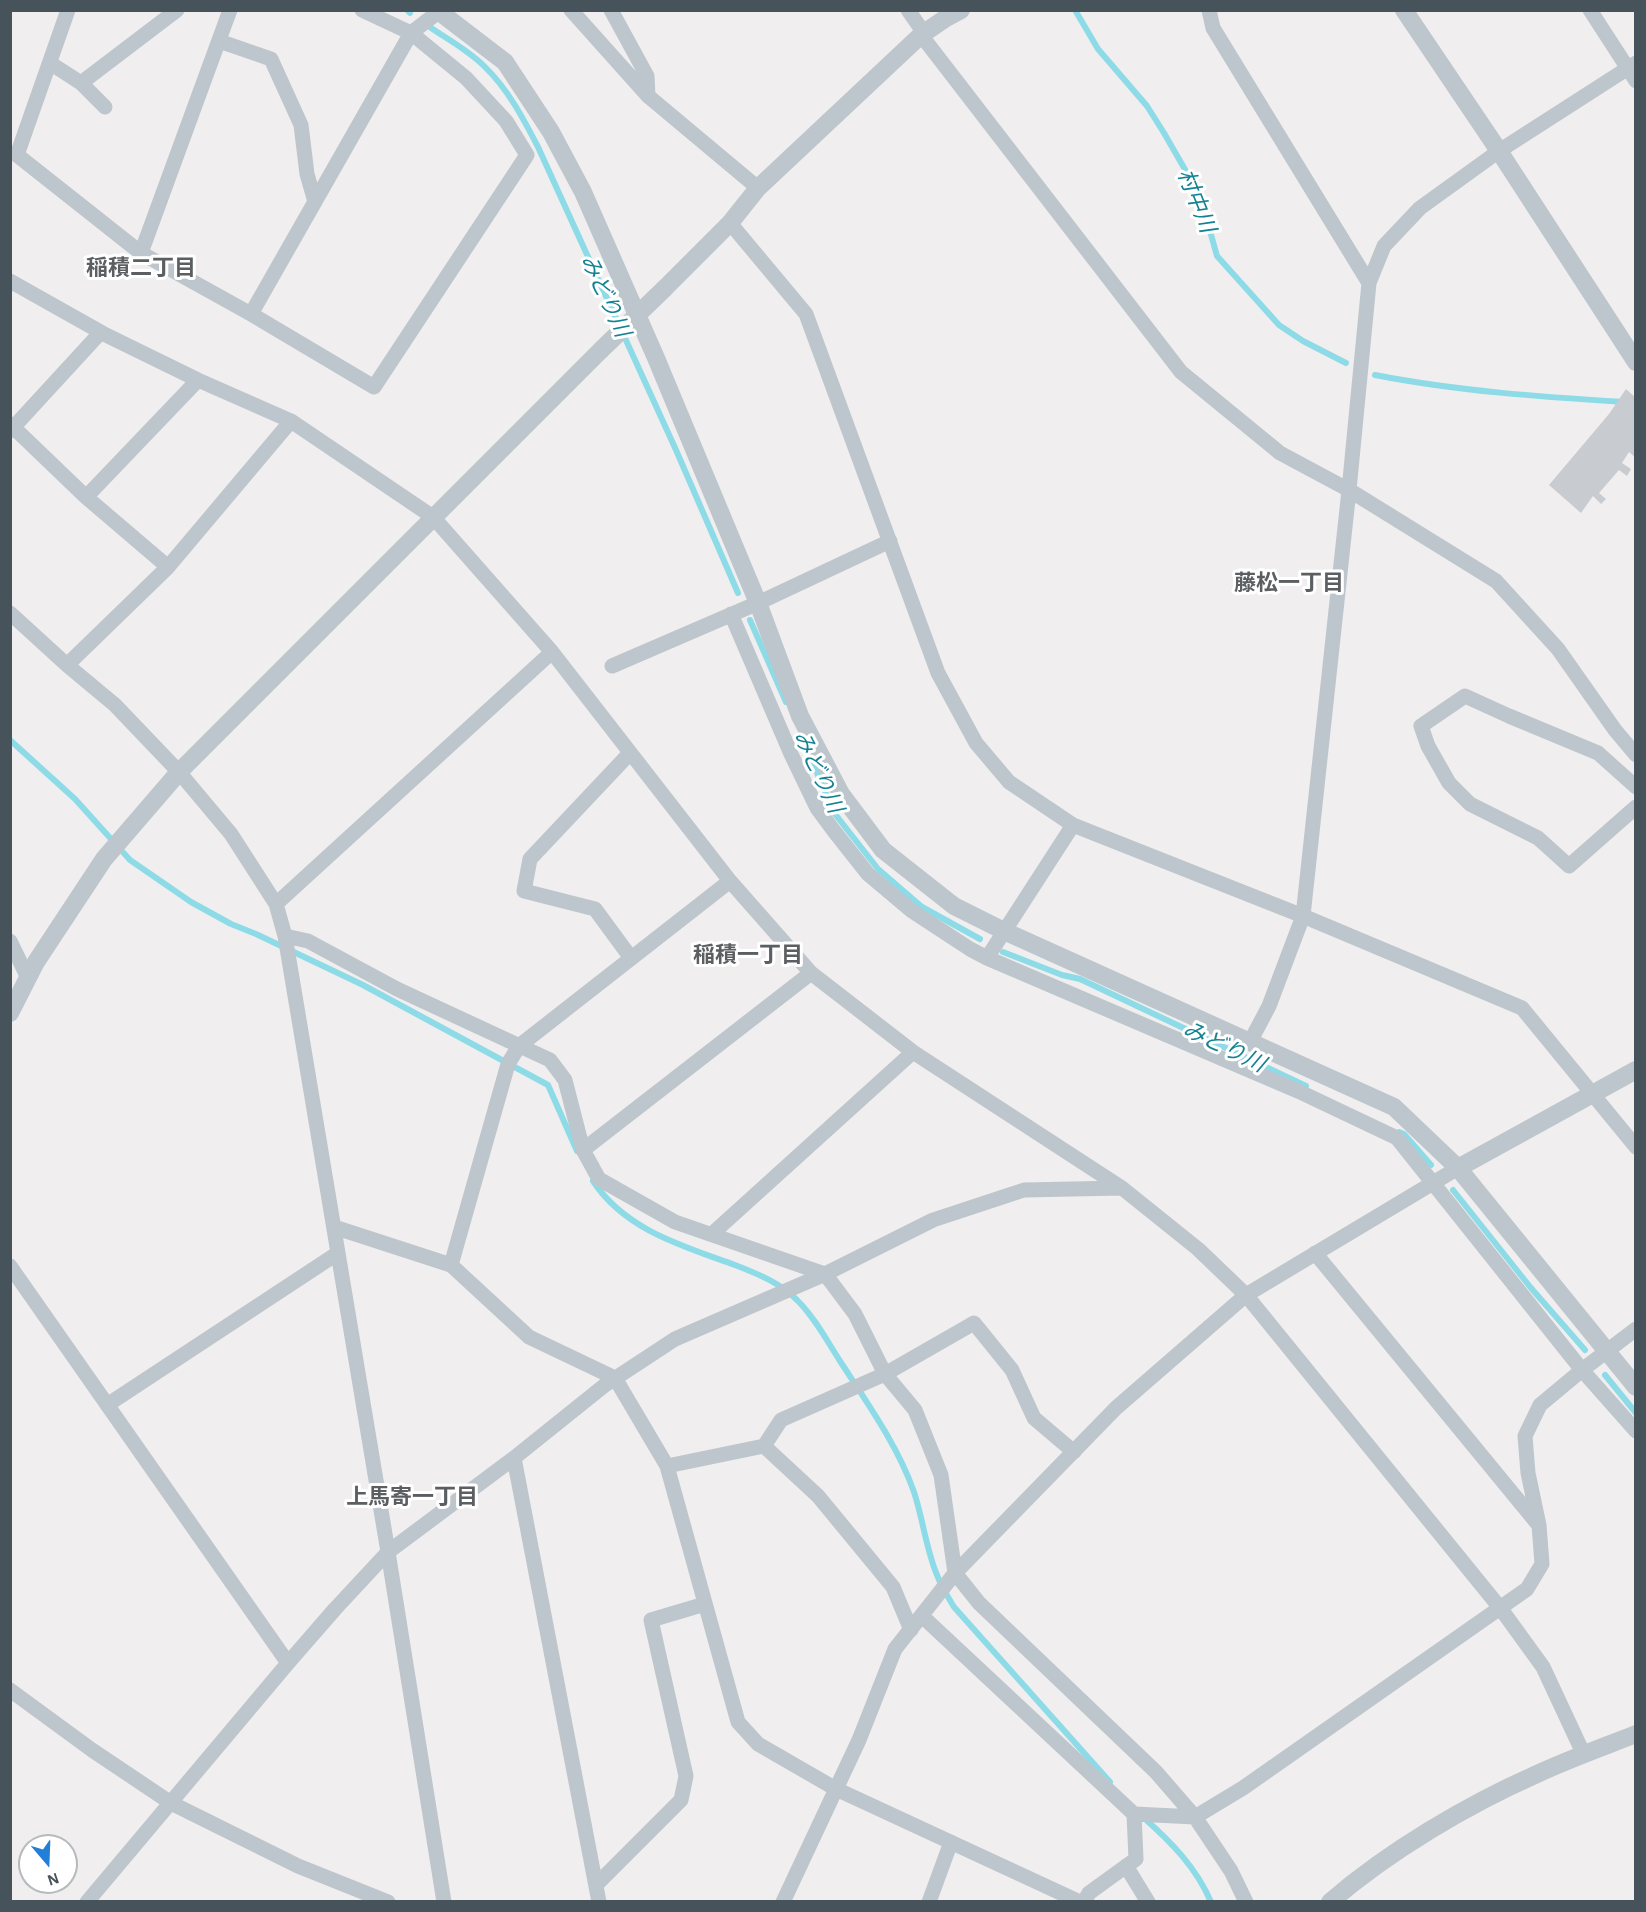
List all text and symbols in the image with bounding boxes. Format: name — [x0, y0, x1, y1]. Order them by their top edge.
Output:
water label: 村中川 — [1171, 165, 1221, 237]
water label: みどり川 — [574, 251, 636, 341]
district label: 稲積二丁目 — [86, 255, 196, 281]
district label: 藤松一丁目 — [1234, 570, 1344, 596]
water label: みどり川 — [787, 727, 849, 817]
district label: 稲積一丁目 — [693, 942, 803, 968]
water label: みどり川 — [1179, 1016, 1269, 1078]
district label: 上馬寄一丁目 — [346, 1484, 478, 1510]
north arrow — [18, 1834, 78, 1894]
text: N — [45, 1870, 61, 1889]

